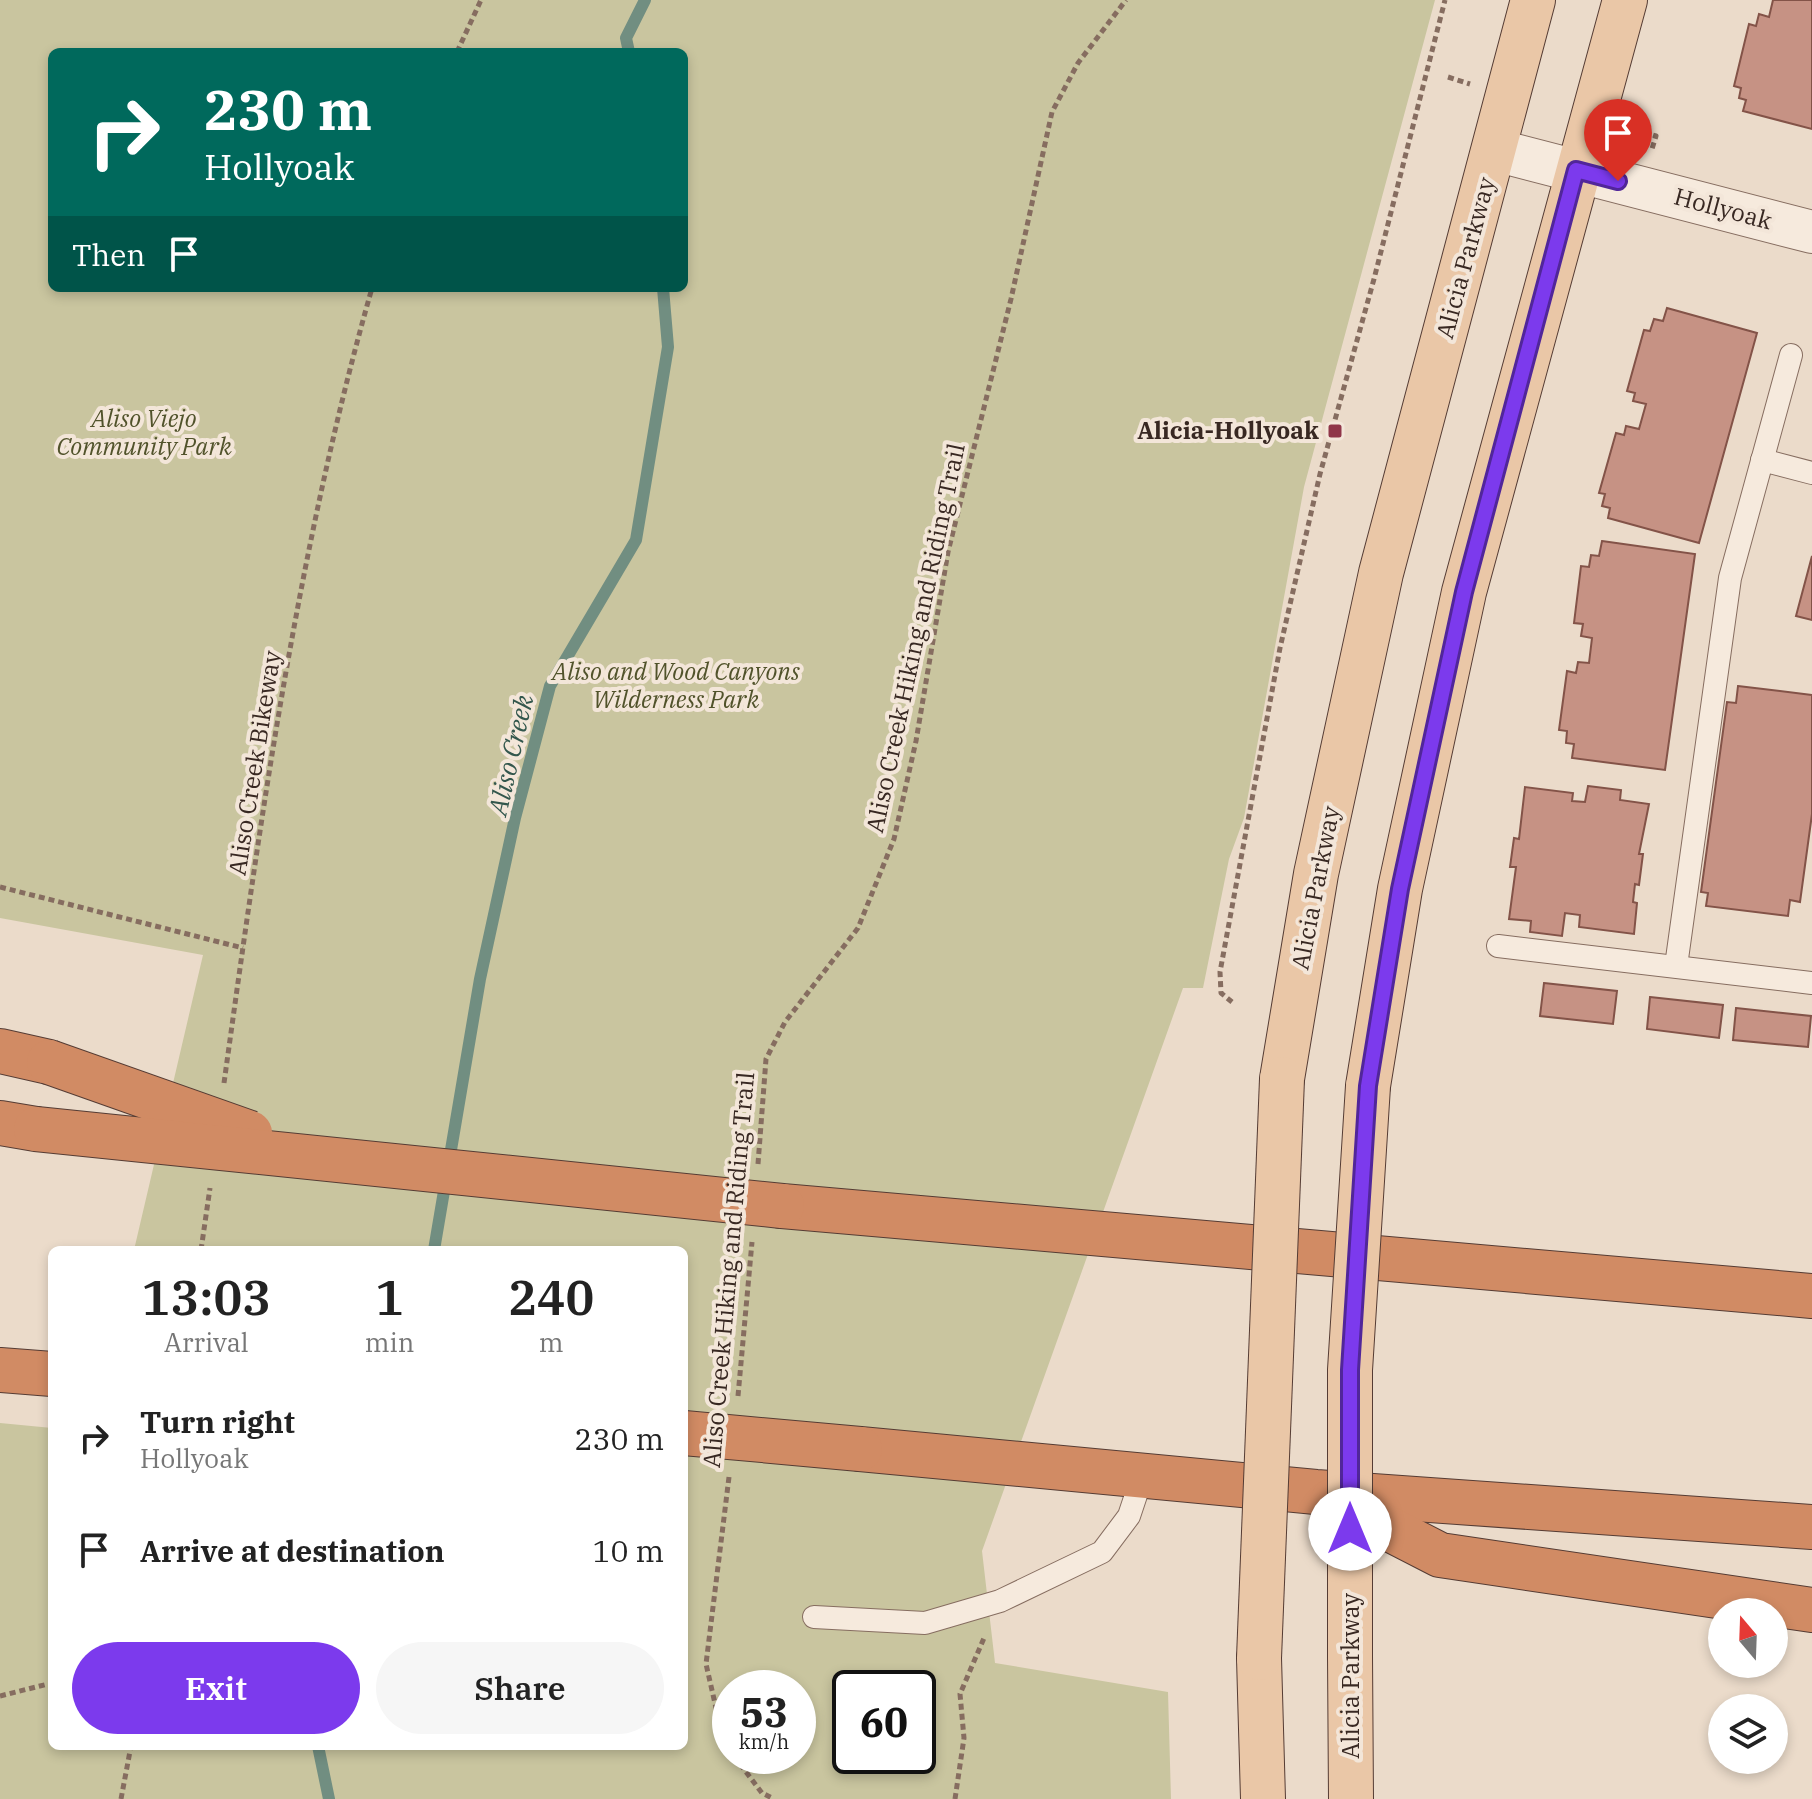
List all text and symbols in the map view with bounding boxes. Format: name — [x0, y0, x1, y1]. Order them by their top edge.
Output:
text: 230 m — [204, 73, 372, 145]
icon: right — [72, 80, 176, 184]
pin — [1584, 99, 1652, 181]
icon: arrive — [1596, 111, 1640, 155]
text: Hollyoak — [204, 143, 354, 190]
street label: Alicia Parkway — [1428, 173, 1502, 342]
street label: Hollyoak — [1671, 180, 1776, 236]
icon: arrive — [162, 232, 206, 276]
text: Then — [72, 235, 146, 274]
park label: Aliso Viejo Community Park — [56, 402, 232, 462]
place label: Alicia-Hollyoak — [1137, 414, 1319, 446]
marker: Alicia-Hollyoak — [1326, 422, 1344, 440]
street label: Aliso Creek Hiking and Riding Trail — [858, 440, 972, 835]
street label: Aliso Creek Bikeway — [220, 648, 288, 878]
park label: Aliso and Wood Canyons Wilderness Park — [550, 655, 800, 715]
water label: Aliso Creek — [479, 691, 540, 820]
street label: Alicia Parkway — [1283, 803, 1347, 972]
street label: Aliso Creek Hiking and Riding Trail — [695, 1071, 761, 1469]
text: 13:03 — [142, 1266, 271, 1328]
text: 1 — [375, 1266, 404, 1328]
text: 240 — [508, 1266, 594, 1328]
text: Arrival — [164, 1325, 249, 1359]
text: min — [365, 1325, 414, 1359]
text: m — [539, 1325, 564, 1359]
text: Turn right — [140, 1402, 295, 1441]
icon: right — [72, 1416, 116, 1460]
text: 230 m — [574, 1419, 664, 1458]
text: Hollyoak — [140, 1441, 249, 1475]
position arrow — [1308, 1487, 1392, 1571]
icon: arrive — [72, 1528, 116, 1572]
text: Arrive at destination — [140, 1531, 445, 1570]
text: 10 m — [592, 1531, 664, 1570]
street label: Alicia Parkway — [1334, 1593, 1366, 1759]
north arrow — [1708, 1598, 1788, 1678]
map controls — [1708, 1598, 1788, 1774]
button: Exit — [72, 1642, 360, 1734]
button: Share — [376, 1642, 664, 1734]
speed limit sign: 60 — [832, 1670, 936, 1774]
text: 53 — [740, 1686, 788, 1738]
button: layers — [1708, 1694, 1788, 1774]
text: km/h — [739, 1728, 789, 1755]

